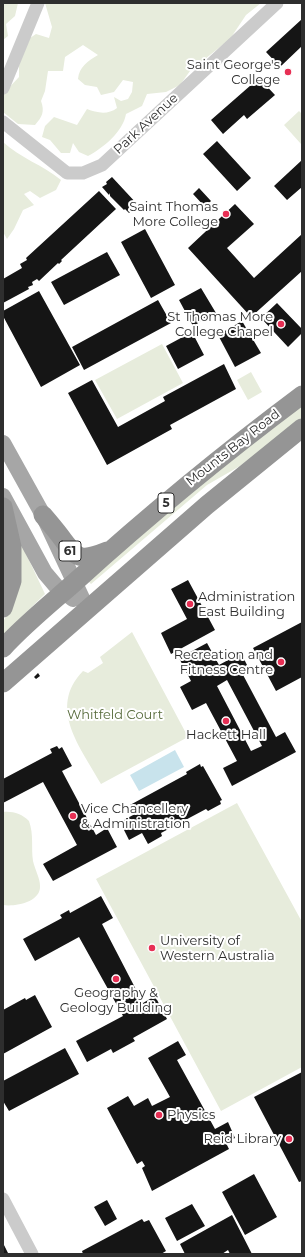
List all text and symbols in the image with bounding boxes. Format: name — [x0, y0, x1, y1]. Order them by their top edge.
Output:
place label: Saint George's College — [187, 57, 280, 88]
marker: Saint George's College — [283, 67, 293, 77]
street label: Park Avenue — [111, 90, 181, 158]
place label: Saint Thomas More College — [129, 199, 218, 230]
marker: Saint Thomas More College — [221, 209, 231, 219]
place label: St Thomas More College Chapel — [167, 309, 273, 340]
marker: St Thomas More College Chapel — [276, 319, 286, 329]
street label: Mounts Bay Road — [183, 407, 283, 489]
road number: 5 — [158, 493, 174, 513]
road number: 61 — [59, 541, 81, 561]
place label: Administration East Building — [198, 589, 295, 620]
marker: Administration East Building — [185, 599, 195, 609]
place label: Recreation and Fitness Centre — [174, 647, 273, 678]
marker: Recreation and Fitness Centre — [276, 657, 286, 667]
park label: Whitfeld Court — [67, 707, 163, 723]
marker: Hackett Hall — [221, 716, 231, 726]
place label: Hackett Hall — [186, 727, 266, 743]
place label: Vice Chancellery & Administration — [81, 801, 190, 832]
marker: Vice Chancellery & Administration — [68, 811, 78, 821]
place label: University of Western Australia — [160, 933, 275, 964]
marker: University of Western Australia — [147, 943, 157, 953]
marker: Geography & Geology Building — [111, 974, 121, 984]
place label: Geography & Geology Building — [60, 985, 172, 1016]
place label: Physics — [167, 1107, 215, 1123]
marker: Physics — [154, 1110, 164, 1120]
place label: Reid Library — [204, 1131, 281, 1147]
marker: Reid Library — [284, 1134, 294, 1144]

